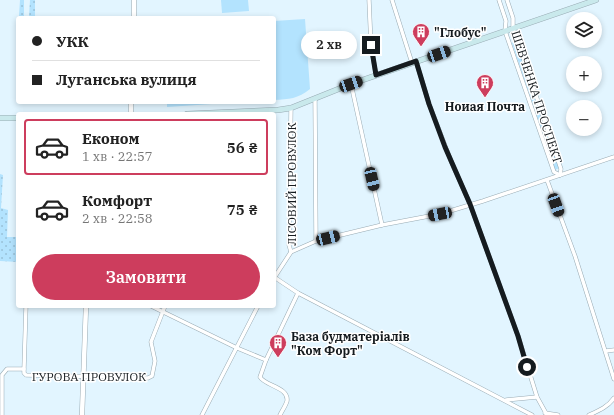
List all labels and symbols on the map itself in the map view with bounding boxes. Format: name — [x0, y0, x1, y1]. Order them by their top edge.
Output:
building icon: "Глобус" — [411, 22, 431, 47]
place label: "Глобус" — [434, 25, 487, 40]
street label: ШЕВЧЕНКА ПРОСПЕКТ — [508, 29, 566, 166]
callout: 2 хв — [301, 31, 357, 59]
route end — [362, 36, 380, 54]
car — [426, 44, 452, 64]
building icon: Ноиая Почта — [475, 73, 495, 98]
car — [338, 74, 364, 94]
place label: Ноиая Почта — [445, 99, 525, 114]
street label: ЛІСОВИЙ ПРОВУЛОК — [284, 122, 299, 246]
car — [363, 166, 381, 192]
car — [546, 192, 566, 218]
car — [427, 206, 453, 222]
car — [315, 229, 341, 247]
place label: База будматеріалів "Ком Форт" — [291, 329, 410, 358]
building icon: База будматеріалів "Ком Форт" — [268, 333, 288, 358]
route start — [518, 358, 536, 376]
street label: ГУРОВА ПРОВУЛОК — [32, 369, 147, 384]

